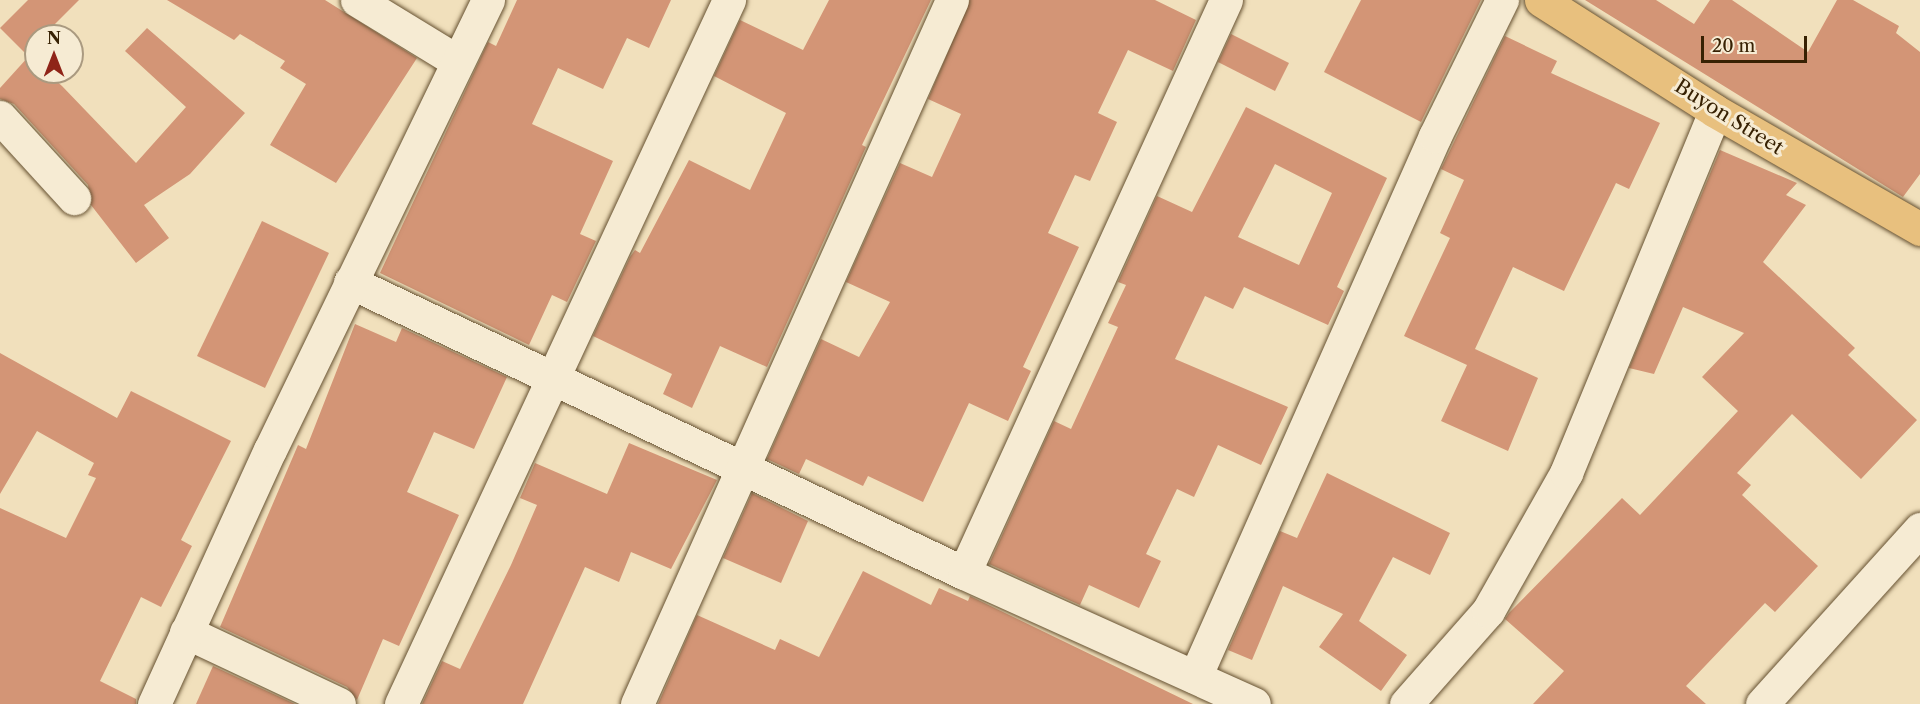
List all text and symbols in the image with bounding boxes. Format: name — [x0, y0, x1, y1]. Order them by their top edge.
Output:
north arrow — [24, 24, 84, 84]
scale bar — [1704, 24, 1810, 62]
text: N — [47, 28, 61, 48]
text: 20 m — [1712, 35, 1755, 57]
street label: Buyon Street — [1670, 74, 1788, 160]

